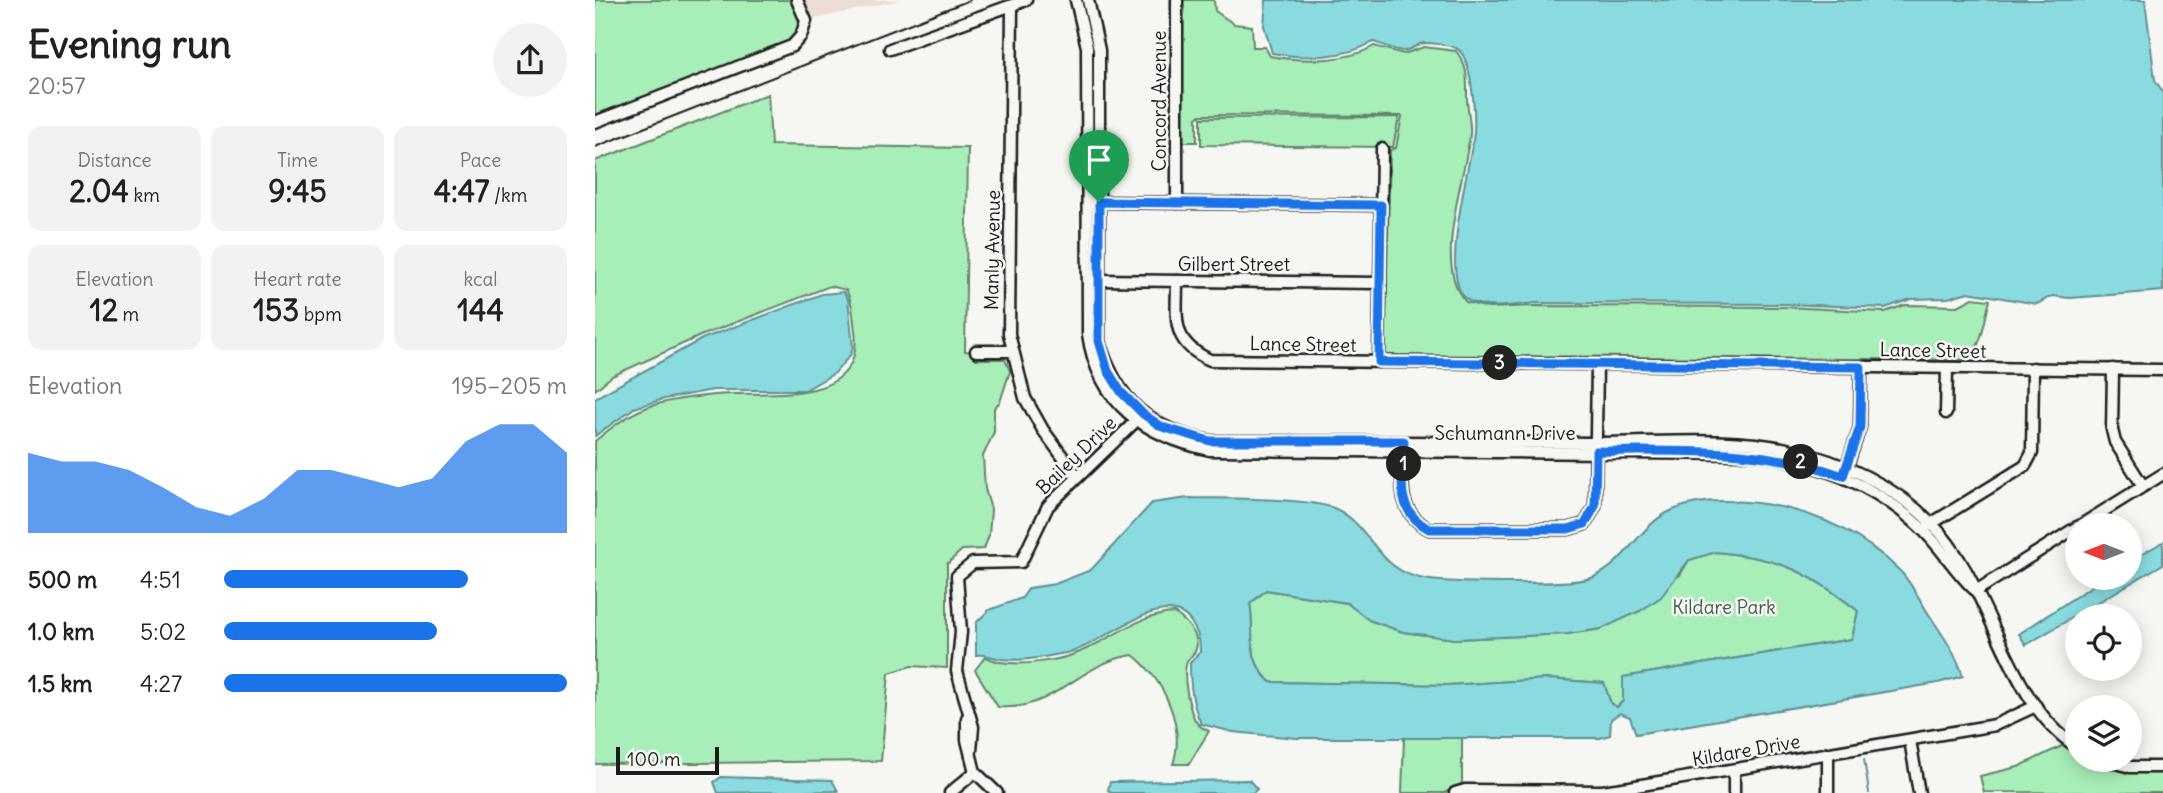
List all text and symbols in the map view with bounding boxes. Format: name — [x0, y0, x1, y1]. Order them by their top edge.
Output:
text: Evening run — [28, 21, 231, 68]
button: share — [493, 23, 567, 97]
street label: Concord Avenue — [1147, 30, 1171, 172]
text: 20:57 — [28, 71, 85, 100]
pin — [1069, 130, 1129, 202]
icon: arrive — [1080, 141, 1118, 179]
text: Distance — [77, 148, 152, 172]
text: Time — [277, 148, 318, 172]
text: Pace — [460, 148, 501, 172]
text: 2.04 — [69, 172, 129, 210]
text: 9:45 — [268, 172, 327, 210]
text: 4:47 — [434, 172, 490, 210]
text: km — [129, 183, 160, 207]
text: /km — [490, 183, 527, 207]
street label: Manly Avenue — [979, 190, 1005, 310]
street label: Gilbert Street — [1178, 252, 1290, 276]
text: Elevation — [76, 267, 153, 291]
text: Heart rate — [253, 267, 342, 291]
text: kcal — [463, 267, 498, 291]
text: 12 — [90, 291, 118, 329]
text: 153 — [253, 291, 299, 329]
text: 144 — [457, 291, 504, 329]
text: m — [118, 302, 139, 326]
text: bpm — [299, 302, 342, 326]
street label: Lance Street — [1249, 331, 1357, 357]
street label: Lance Street — [1879, 337, 1987, 363]
pin: 3 — [1483, 346, 1517, 380]
text: 3 — [1494, 350, 1505, 374]
text: Elevation — [28, 371, 122, 400]
text: 195–205 m — [452, 371, 567, 400]
street label: Bailey Drive — [1031, 411, 1121, 499]
street label: Schumann Drive — [1434, 421, 1576, 445]
pin: 2 — [1783, 444, 1819, 480]
pin: 1 — [1387, 447, 1421, 482]
text: 2 — [1795, 449, 1806, 473]
text: 1 — [1400, 451, 1407, 475]
north arrow — [2065, 513, 2142, 590]
map controls — [2065, 513, 2142, 772]
text: 500 m — [28, 565, 97, 594]
text: 4:51 — [140, 565, 181, 594]
park label: Kildare Park — [1672, 595, 1776, 619]
button: locate — [2065, 604, 2142, 681]
text: 1.0 km — [28, 617, 94, 646]
text: 5:02 — [140, 617, 186, 646]
text: 1.5 km — [28, 669, 93, 698]
text: 4:27 — [140, 669, 182, 698]
button: layers — [2065, 695, 2142, 772]
street label: Kildare Drive — [1690, 729, 1802, 771]
scale bar — [616, 744, 719, 776]
text: 100 m — [627, 747, 681, 771]

